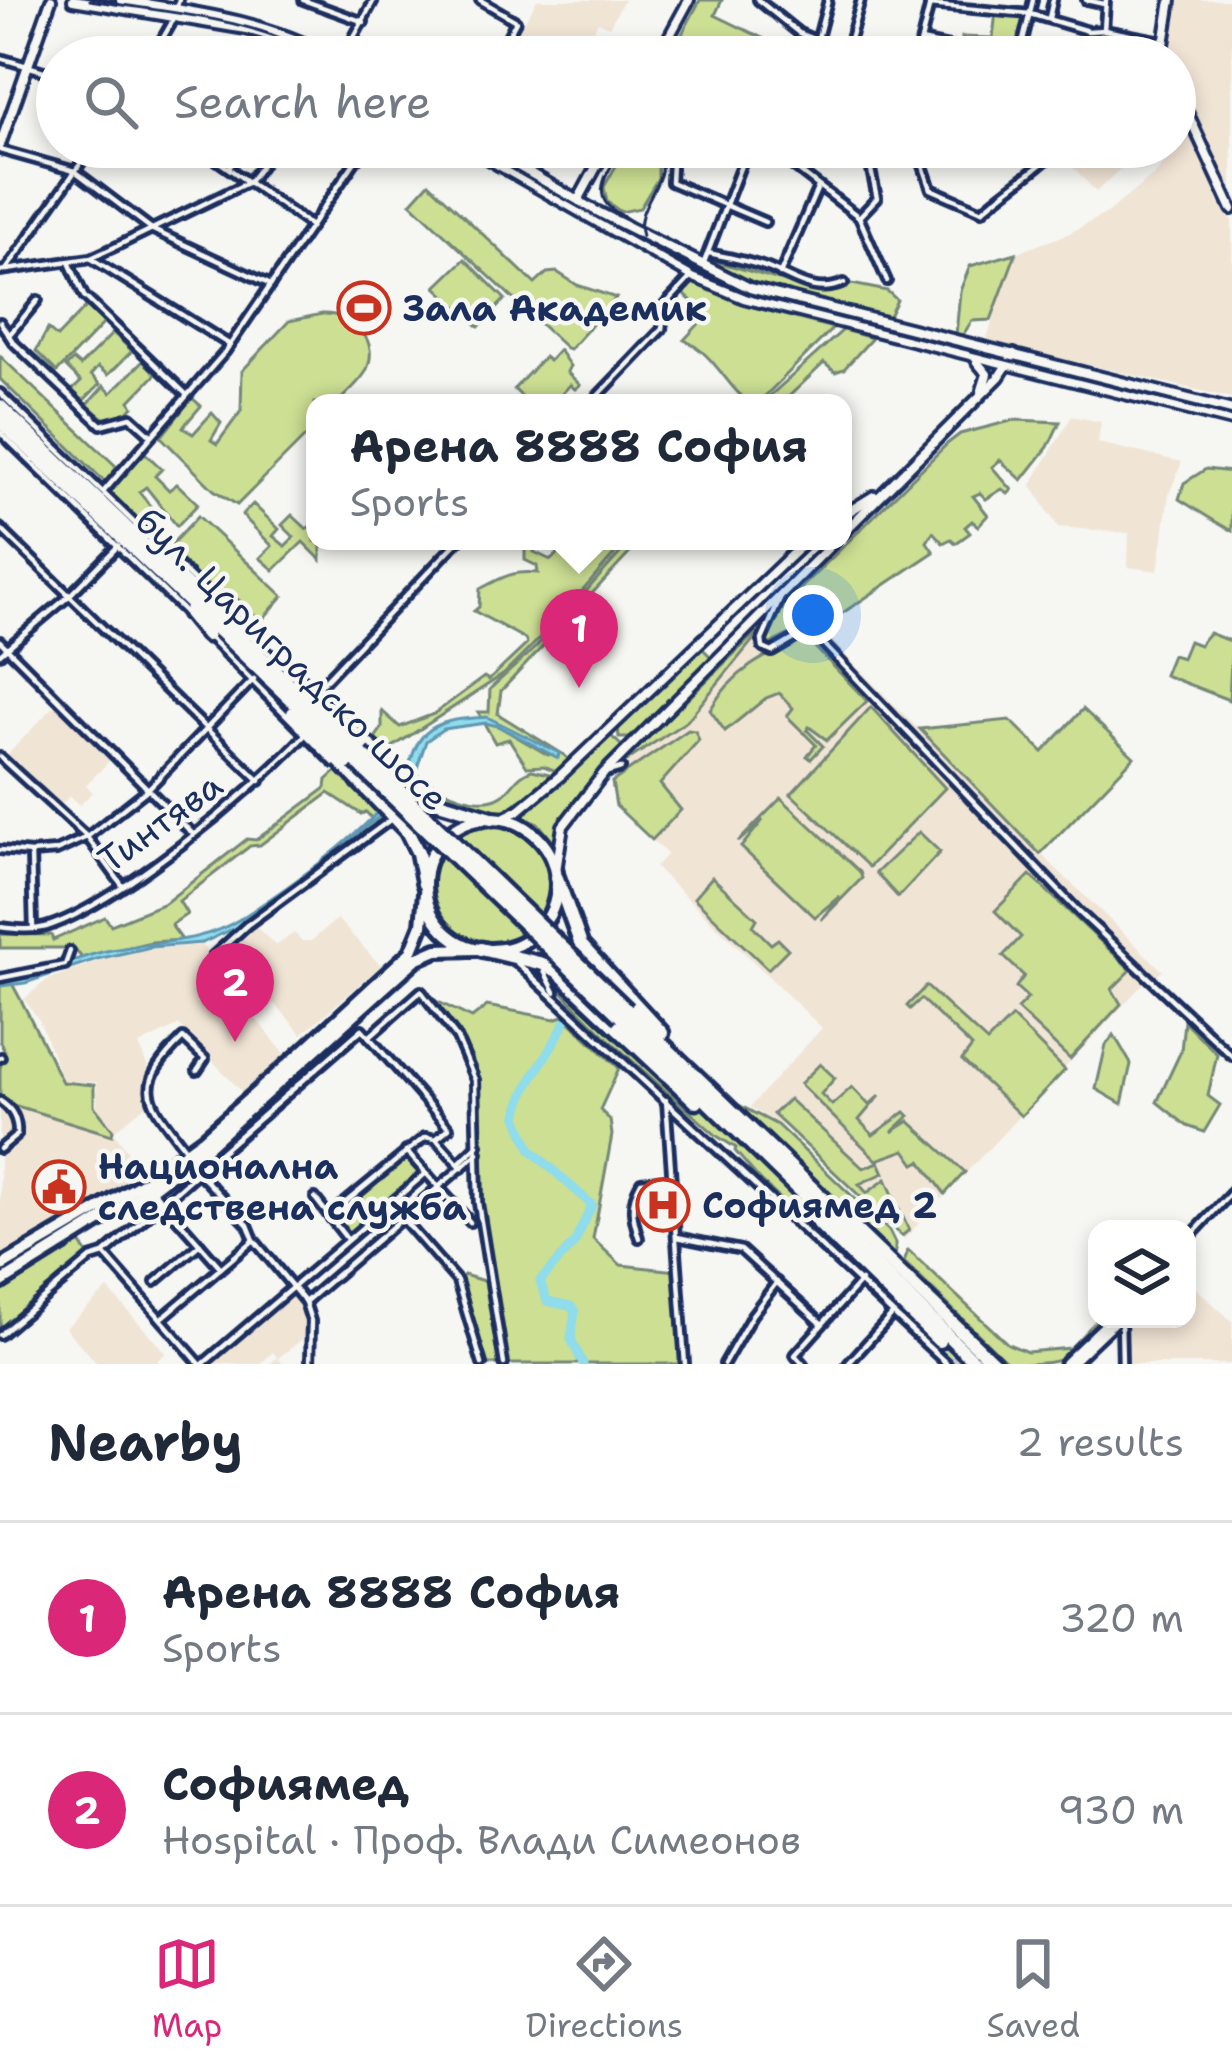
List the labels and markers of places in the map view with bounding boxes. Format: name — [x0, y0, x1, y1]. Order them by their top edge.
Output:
sports icon: Зала Академик — [336, 280, 392, 336]
place label: Зала Академик — [403, 284, 707, 333]
pin: 1 — [540, 589, 618, 688]
pin: 2 — [196, 943, 274, 1042]
place label: Национална следствена служба — [98, 1142, 467, 1232]
public building icon: Национална следствена служба — [31, 1159, 87, 1215]
hospital icon: Софиямед 2 — [635, 1177, 691, 1233]
place label: Софиямед 2 — [702, 1181, 937, 1230]

